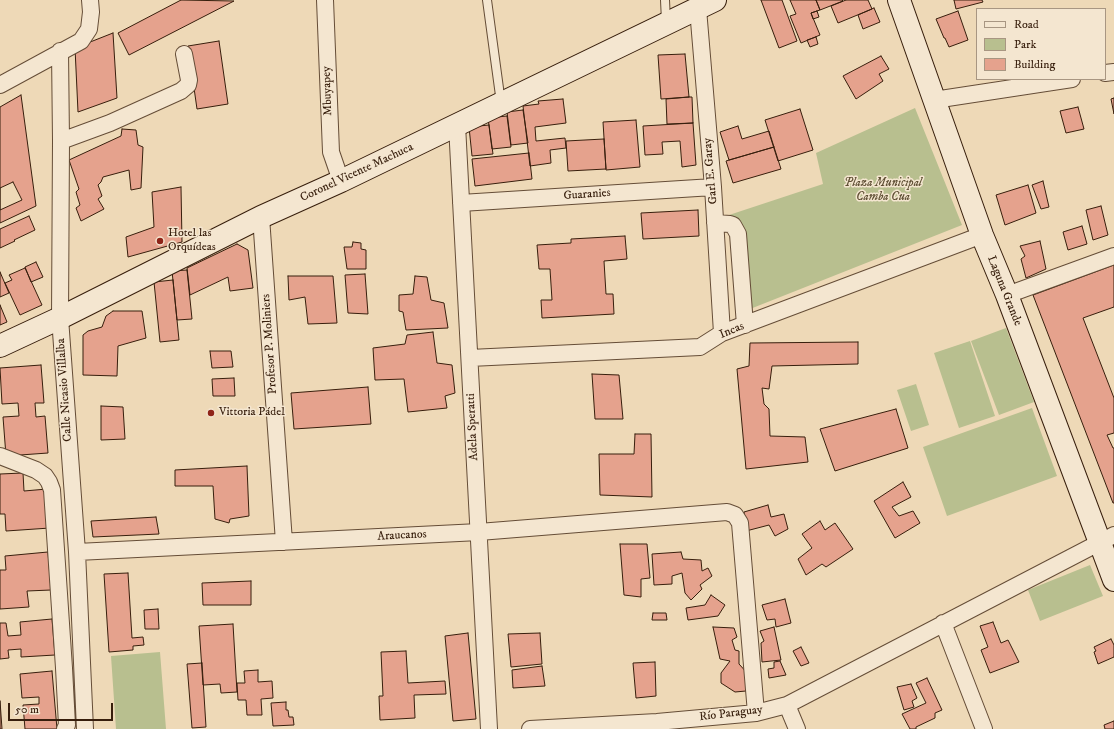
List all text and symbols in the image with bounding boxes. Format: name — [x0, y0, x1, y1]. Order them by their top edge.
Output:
legend — [976, 8, 1106, 80]
text: Road — [1014, 17, 1039, 32]
text: Park — [1014, 37, 1036, 52]
text: Building — [1014, 57, 1055, 72]
street label: Mbuyapey — [320, 66, 336, 116]
street label: Garl E. Garay — [701, 137, 721, 205]
street label: Coronel Vicente Machuca — [298, 140, 416, 206]
park label: Plaza Municipal Camba Cua — [844, 177, 922, 205]
street label: Guaranies — [563, 186, 611, 204]
place label: Hotel las Orquídeas — [168, 227, 216, 255]
marker: Hotel las Orquídeas — [155, 236, 165, 246]
street label: Laguna Grande — [983, 254, 1025, 328]
street label: Profesor P. Moliniers — [259, 293, 281, 395]
street label: Incas — [717, 319, 747, 343]
street label: Calle Nicasio Villalba — [54, 338, 76, 442]
street label: Adela Speratti — [464, 393, 482, 461]
place label: Vittoria Pádel — [219, 406, 285, 420]
marker: Vittoria Pádel — [206, 408, 216, 418]
street label: Araucanos — [377, 528, 427, 544]
scale bar — [10, 695, 115, 721]
text: 50 m — [15, 702, 39, 717]
street label: Río Paraguay — [699, 703, 763, 725]

